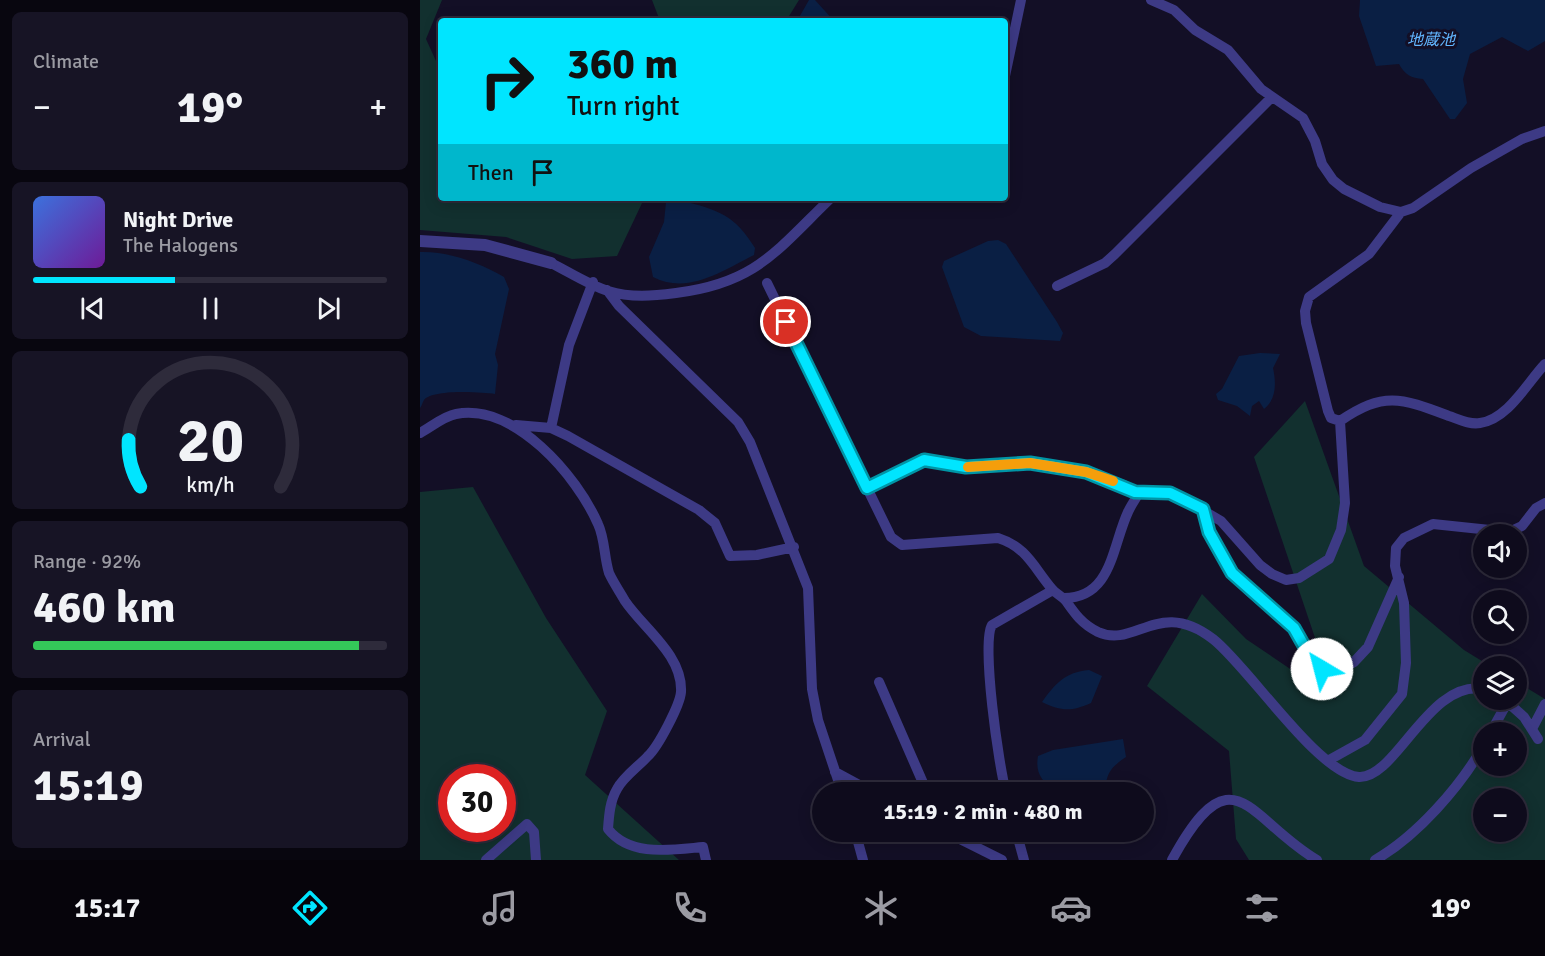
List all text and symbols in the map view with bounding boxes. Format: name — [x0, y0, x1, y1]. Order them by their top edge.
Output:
water label: 地蔵池 — [1407, 30, 1457, 50]
text: 360 m — [567, 39, 678, 90]
icon: right — [468, 42, 546, 120]
text: Climate — [33, 49, 99, 74]
text: 19° — [177, 80, 243, 135]
text: − — [33, 87, 51, 128]
text: + — [369, 87, 387, 128]
text: Turn right — [567, 90, 680, 123]
icon: arrive — [526, 156, 559, 189]
text: Then — [468, 159, 514, 186]
text: Night Drive — [123, 206, 233, 233]
text: The Halogens — [123, 233, 238, 258]
icon: previous — [76, 292, 109, 325]
icon: pause — [194, 292, 227, 325]
icon: next — [312, 292, 345, 325]
pin — [760, 296, 811, 347]
icon: arrive — [769, 305, 802, 338]
text: 20 — [176, 402, 244, 479]
text: km/h — [186, 472, 234, 498]
map controls — [1473, 524, 1527, 842]
button: sound — [1473, 524, 1527, 578]
text: Range · 92% — [33, 549, 141, 574]
text: 460 km — [33, 580, 176, 635]
button: search — [1473, 590, 1527, 644]
position arrow — [1290, 637, 1354, 701]
button: layers — [1473, 656, 1527, 710]
button: + — [1473, 722, 1527, 776]
text: Arrival — [33, 727, 91, 752]
text: 15:19 — [33, 758, 143, 813]
speed limit sign: 30 — [438, 764, 516, 842]
button: − — [1473, 788, 1527, 842]
text: 15:19 · 2 min · 480 m — [883, 798, 1083, 825]
icon: directions — [289, 887, 331, 929]
icon: music — [479, 887, 521, 929]
icon: phone — [669, 887, 711, 929]
icon: climate — [860, 887, 902, 929]
icon: car — [1050, 887, 1092, 929]
icon: filters — [1241, 887, 1283, 929]
text: 15:17 — [74, 892, 140, 925]
text: 19° — [1431, 892, 1471, 925]

